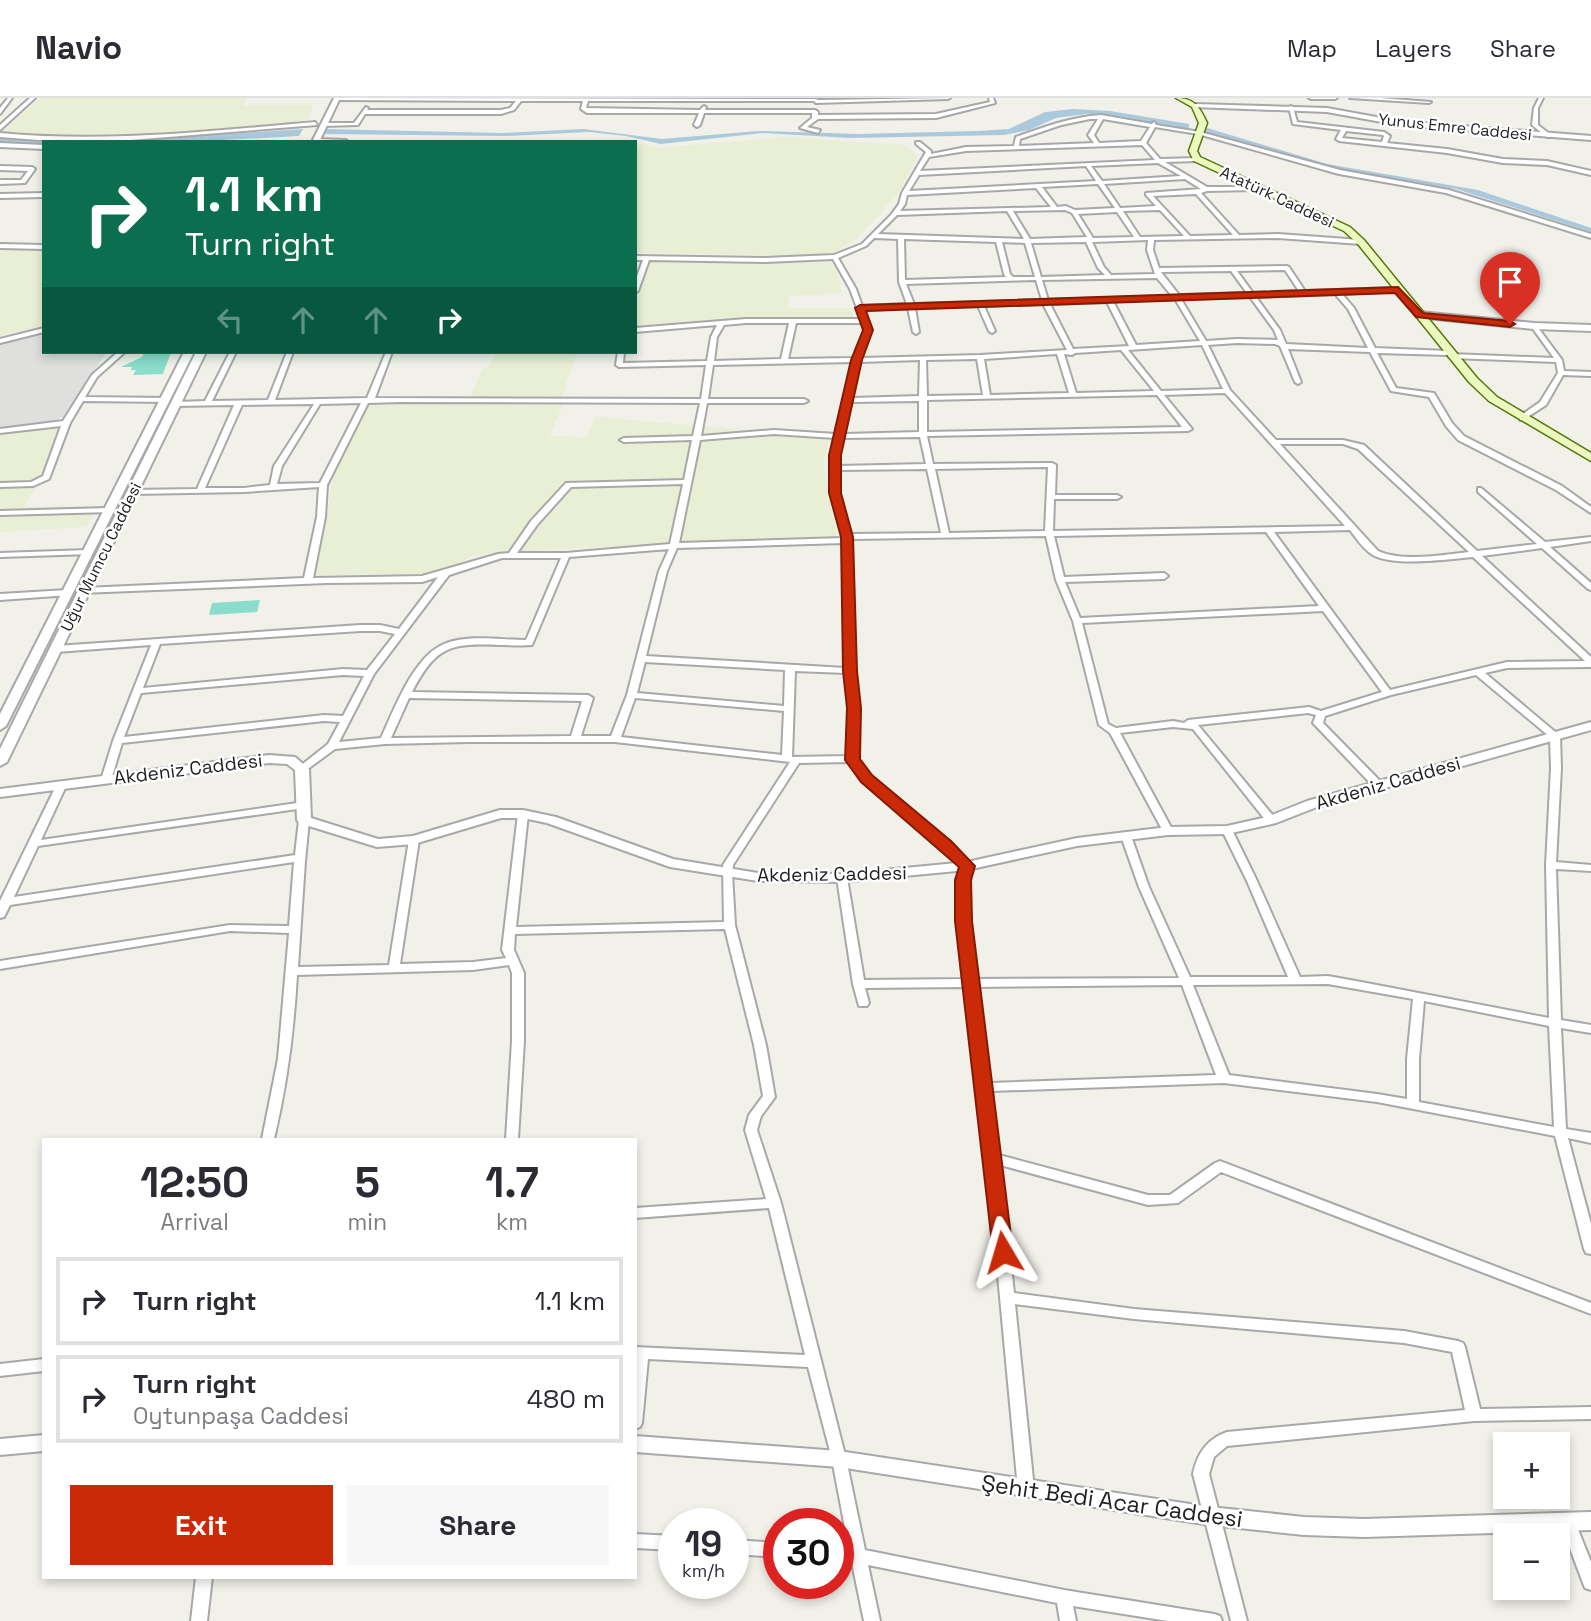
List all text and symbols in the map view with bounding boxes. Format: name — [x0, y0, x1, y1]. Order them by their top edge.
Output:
text: Navio — [35, 27, 122, 69]
text: Map — [1287, 33, 1337, 64]
text: Layers — [1375, 33, 1452, 64]
text: Share — [1490, 33, 1556, 64]
street label: Yunus Emre Caddesi — [1377, 108, 1533, 146]
street label: Atatürk Caddesi — [1217, 161, 1337, 233]
text: 1.1 km — [185, 163, 323, 225]
icon: right — [70, 168, 161, 259]
text: Turn right — [185, 224, 335, 264]
pin — [1480, 252, 1540, 324]
icon: arrive — [1491, 263, 1529, 301]
icon: left — [211, 301, 249, 339]
icon: ahead — [284, 301, 322, 339]
icon: ahead — [357, 301, 395, 339]
icon: right — [430, 301, 468, 339]
street label: Uğur Mumcu Caddesi — [56, 479, 146, 635]
street label: Akdeniz Caddesi — [112, 747, 264, 791]
street label: Akdeniz Caddesi — [1313, 750, 1463, 816]
street label: Akdeniz Caddesi — [757, 860, 907, 888]
text: 12:50 — [140, 1156, 249, 1209]
text: 5 — [355, 1156, 380, 1209]
text: 1.7 — [485, 1156, 539, 1209]
text: Arrival — [161, 1207, 229, 1237]
text: min — [348, 1207, 387, 1237]
text: km — [496, 1207, 528, 1237]
position arrow — [966, 1215, 1040, 1289]
icon: right — [74, 1282, 112, 1320]
text: Turn right — [133, 1284, 257, 1318]
text: 1.1 km — [535, 1284, 605, 1318]
text: Turn right — [133, 1367, 257, 1401]
icon: right — [74, 1380, 112, 1418]
text: 480 m — [527, 1382, 605, 1416]
text: Oytunpaşa Caddesi — [133, 1401, 349, 1431]
map controls — [1493, 1432, 1570, 1600]
button: + — [1493, 1432, 1570, 1509]
street label: Şehit Bedi Acar Caddesi — [979, 1468, 1245, 1534]
button: Exit — [70, 1485, 333, 1565]
button: Share — [347, 1485, 609, 1565]
speed limit sign: 30 — [763, 1508, 854, 1599]
text: 19 — [685, 1522, 722, 1566]
button: − — [1493, 1523, 1570, 1600]
text: km/h — [682, 1559, 725, 1582]

